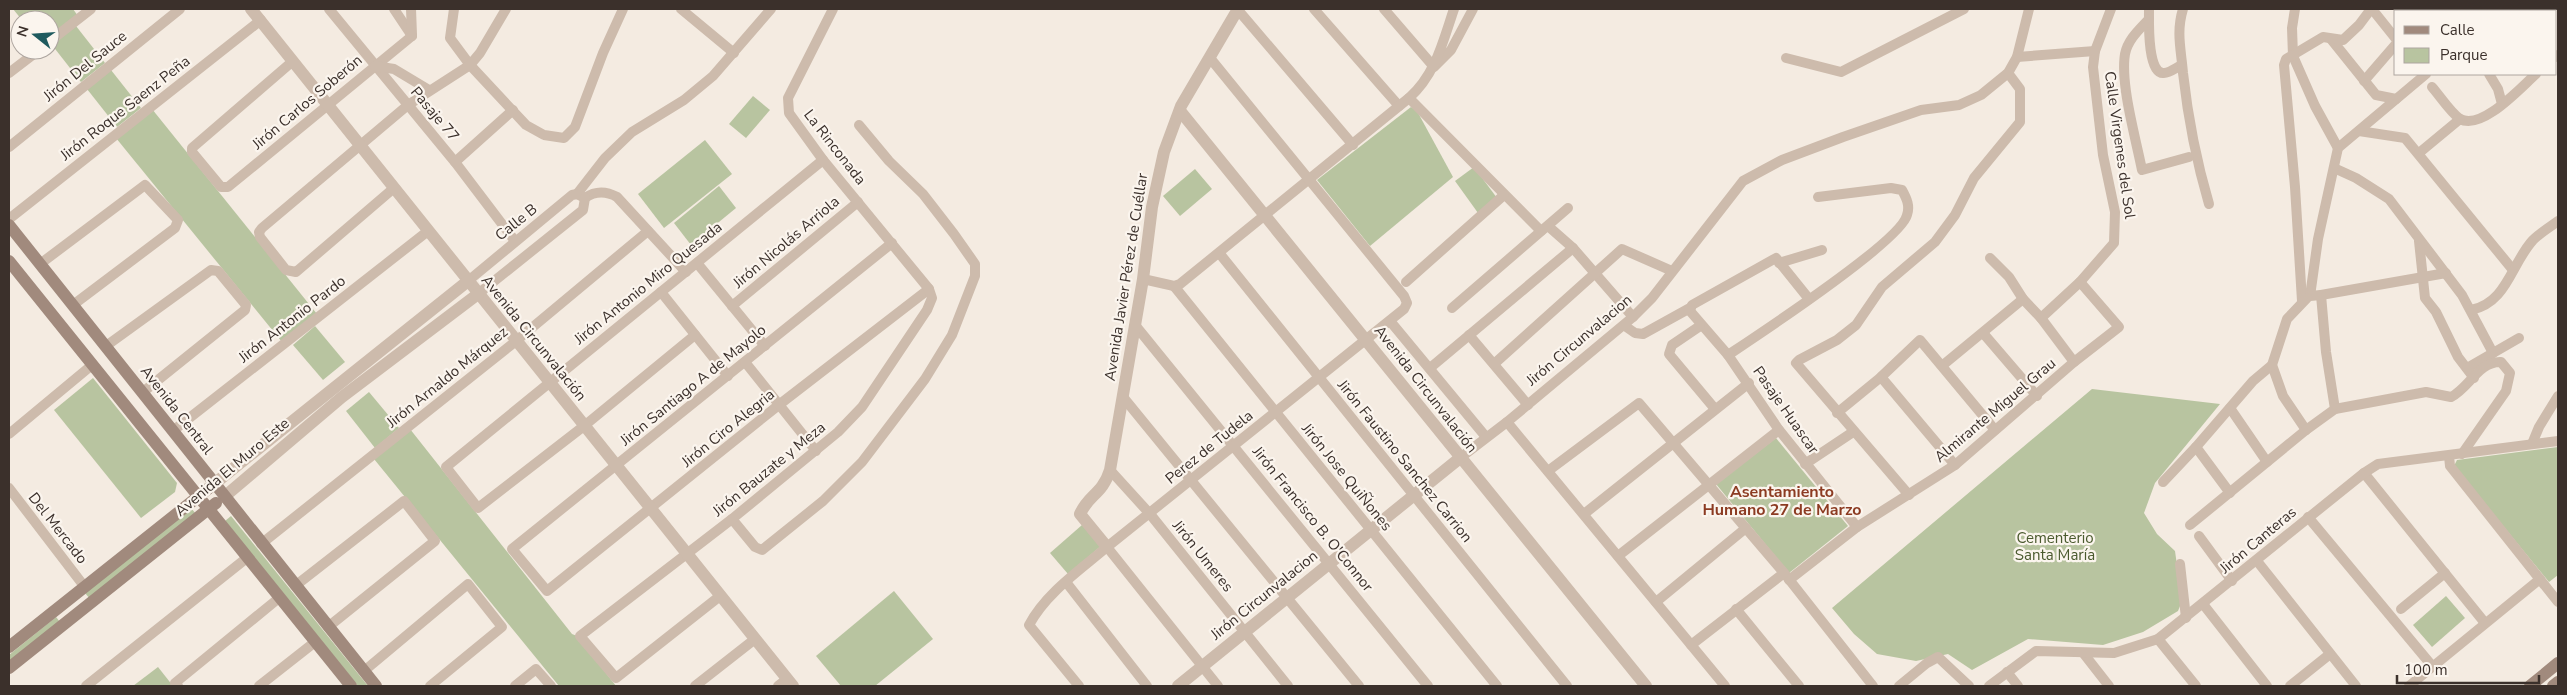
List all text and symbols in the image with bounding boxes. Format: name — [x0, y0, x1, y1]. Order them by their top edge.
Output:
north arrow — [10, 10, 60, 60]
legend — [2394, 10, 2557, 75]
text: Calle — [2440, 20, 2475, 40]
text: N — [12, 24, 34, 39]
street label: Jirón Del Sauce — [38, 26, 131, 107]
text: Parque — [2440, 45, 2488, 65]
street label: Jirón Carlos Soberón — [247, 50, 366, 155]
street label: Jirón Roque Saenz Peña — [55, 51, 194, 166]
street label: Calle Virgenes del Sol — [2100, 70, 2140, 221]
street label: Pasaje 77 — [406, 82, 464, 146]
street label: La Rinconada — [799, 105, 871, 189]
street label: Avenida Javier Pérez de Cuéllar — [1100, 171, 1152, 382]
street label: Jirón Nicolás Arriola — [728, 191, 844, 293]
street label: Calle B — [491, 199, 541, 245]
street label: Jirón Antonio Miro Quesada — [569, 217, 726, 350]
street label: Jirón Antonio Pardo — [233, 271, 350, 368]
street label: Avenida Circunvalación — [477, 271, 591, 405]
street label: Jirón Circunvalacion — [1521, 290, 1636, 391]
street label: Jirón Santiago A de Mayolo — [615, 320, 770, 451]
street label: Avenida Circunvalación — [1370, 321, 1482, 457]
street label: Jirón Arnaldo Márquez — [381, 322, 512, 433]
street label: Almirante Miguel Grau — [1930, 353, 2060, 467]
street label: Avenida Central — [136, 361, 218, 459]
street label: Pasaje Huascar — [1748, 362, 1824, 458]
street label: Jirón Faustino Sanchez Carrion — [1332, 375, 1477, 547]
street label: Jirón Ciro Alegria — [677, 384, 779, 472]
street label: Perez de Tudela — [1161, 405, 1257, 489]
street label: Avenida El Muro Este — [171, 413, 293, 521]
street label: Jirón Bauzate y Meza — [708, 417, 830, 521]
street label: Jirón Jose QuiÑones — [1297, 418, 1397, 535]
street label: Jirón Francisco B. O'Connor — [1247, 441, 1378, 596]
district label: Asentamiento Humano 27 de Marzo — [1702, 481, 1862, 521]
street label: Del Mercado — [24, 488, 92, 568]
street label: Jirón Canteras — [2215, 502, 2301, 579]
street label: Jirón Umeres — [1167, 515, 1238, 596]
park label: Cementerio Santa María — [2015, 528, 2095, 565]
street label: Jirón Circunvalacion — [1206, 546, 1322, 645]
scale bar — [2397, 652, 2540, 684]
text: 100 m — [2404, 660, 2448, 680]

